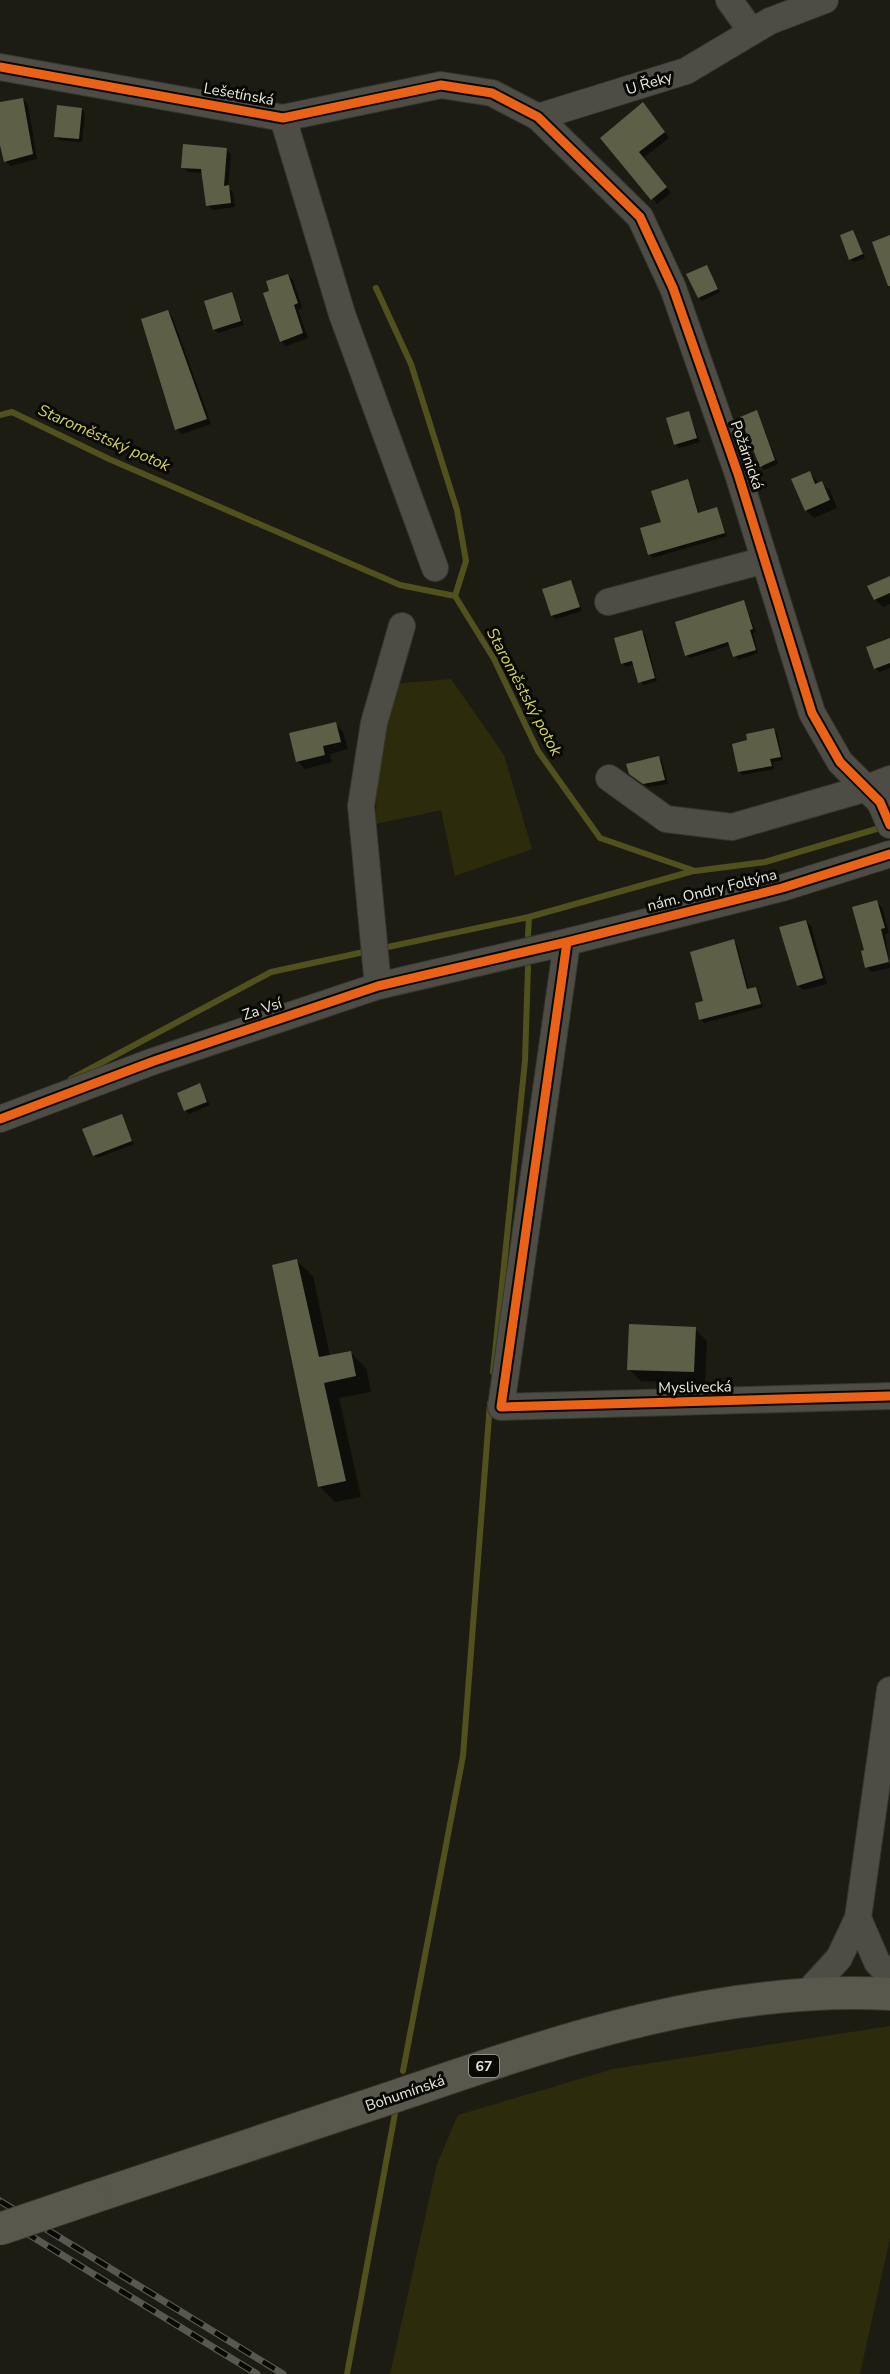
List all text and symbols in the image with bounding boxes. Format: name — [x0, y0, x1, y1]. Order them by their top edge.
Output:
street label: U Řeky — [623, 66, 675, 100]
street label: Lešetínská — [202, 78, 276, 110]
water label: Staroměstský potok — [35, 399, 174, 477]
street label: Požárnická — [726, 418, 768, 492]
water label: Staroměstský potok — [481, 624, 568, 761]
street label: nám. Ondry Foltýna — [645, 864, 779, 916]
street label: Za Vsí — [240, 992, 286, 1025]
street label: Myslivecká — [658, 1376, 732, 1398]
road number: 67 — [469, 2055, 499, 2077]
street label: Bohumínská — [363, 2070, 447, 2116]

